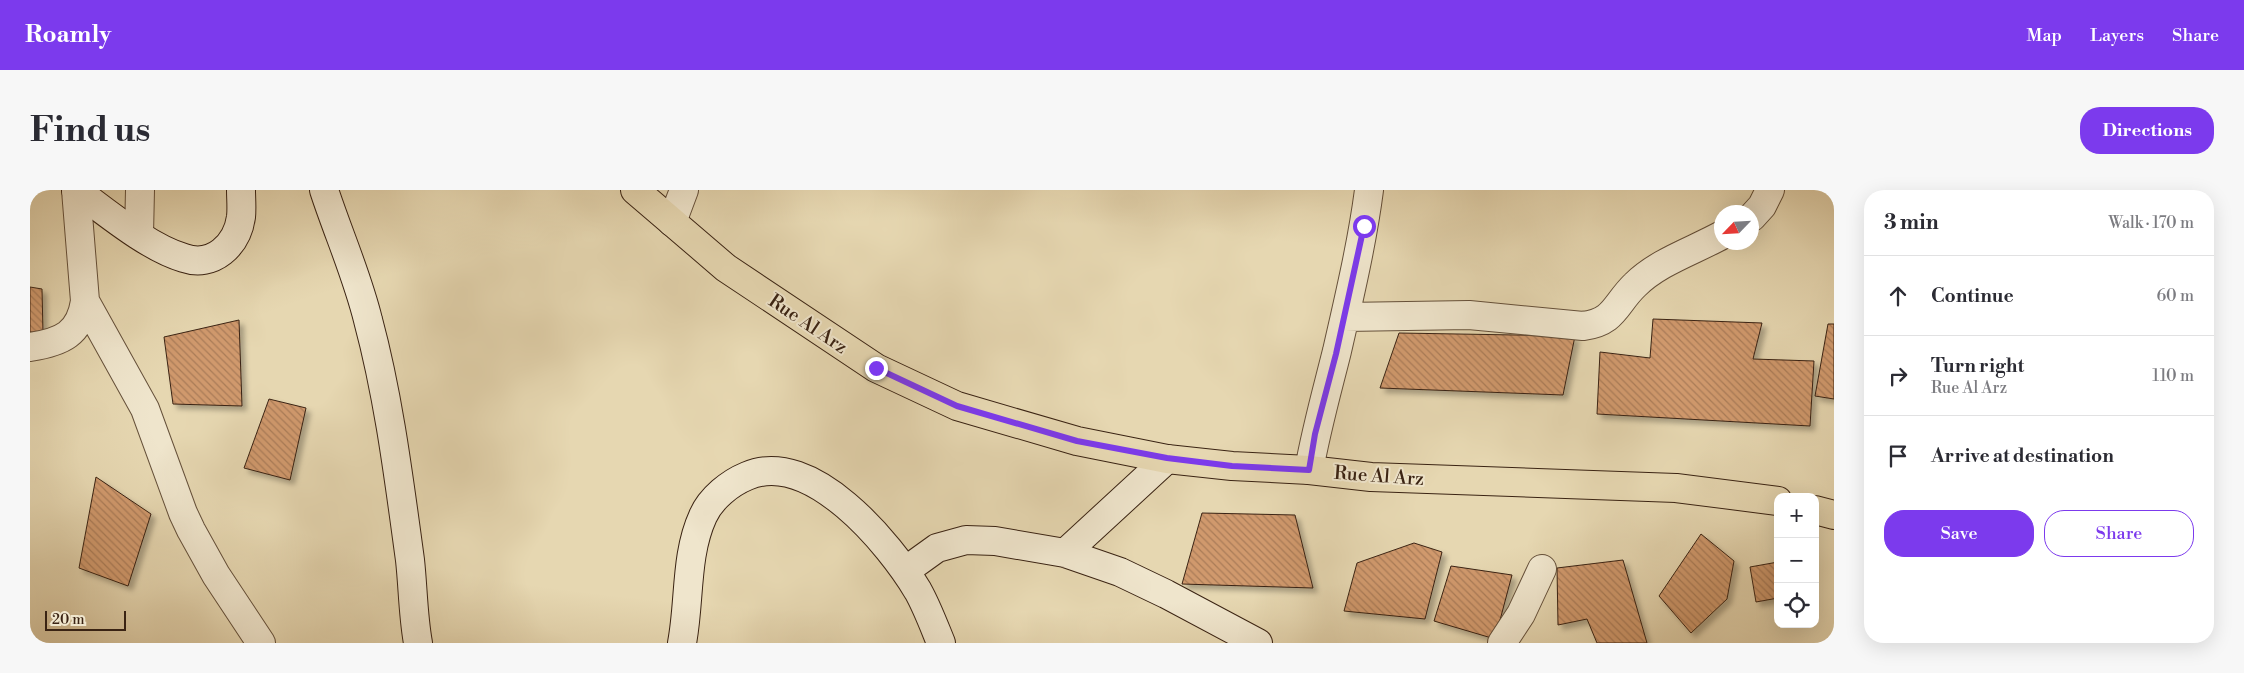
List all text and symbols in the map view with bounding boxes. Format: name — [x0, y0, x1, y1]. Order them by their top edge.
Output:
text: Roamly — [25, 20, 111, 50]
text: Map — [2027, 24, 2062, 47]
text: Layers — [2090, 24, 2144, 47]
text: Share — [2172, 24, 2219, 47]
button: Directions — [2080, 107, 2214, 154]
text: Find us — [30, 109, 150, 152]
north arrow — [1714, 205, 1759, 250]
text: 3 min — [1884, 210, 1939, 236]
text: Walk · 170 m — [2108, 213, 2194, 233]
route start — [1353, 215, 1376, 238]
icon: ahead — [1884, 282, 1912, 310]
text: Continue — [1931, 284, 2014, 308]
text: 60 m — [2156, 286, 2194, 306]
street label: Rue Al Arz — [764, 289, 852, 359]
text: Turn right — [1931, 354, 2024, 378]
route end — [865, 357, 888, 380]
icon: right — [1884, 362, 1912, 390]
text: 110 m — [2152, 366, 2194, 386]
text: Rue Al Arz — [1931, 378, 2007, 398]
icon: arrive — [1884, 442, 1912, 470]
text: Arrive at destination — [1931, 444, 2114, 468]
street label: Rue Al Arz — [1333, 461, 1425, 491]
map controls — [1774, 493, 1819, 628]
button: + — [1774, 493, 1819, 538]
button: Save — [1884, 510, 2034, 557]
button: Share — [2044, 510, 2194, 557]
button: − — [1774, 538, 1819, 583]
button: locate — [1774, 583, 1819, 628]
scale bar — [45, 608, 126, 631]
text: 20 m — [52, 611, 84, 629]

